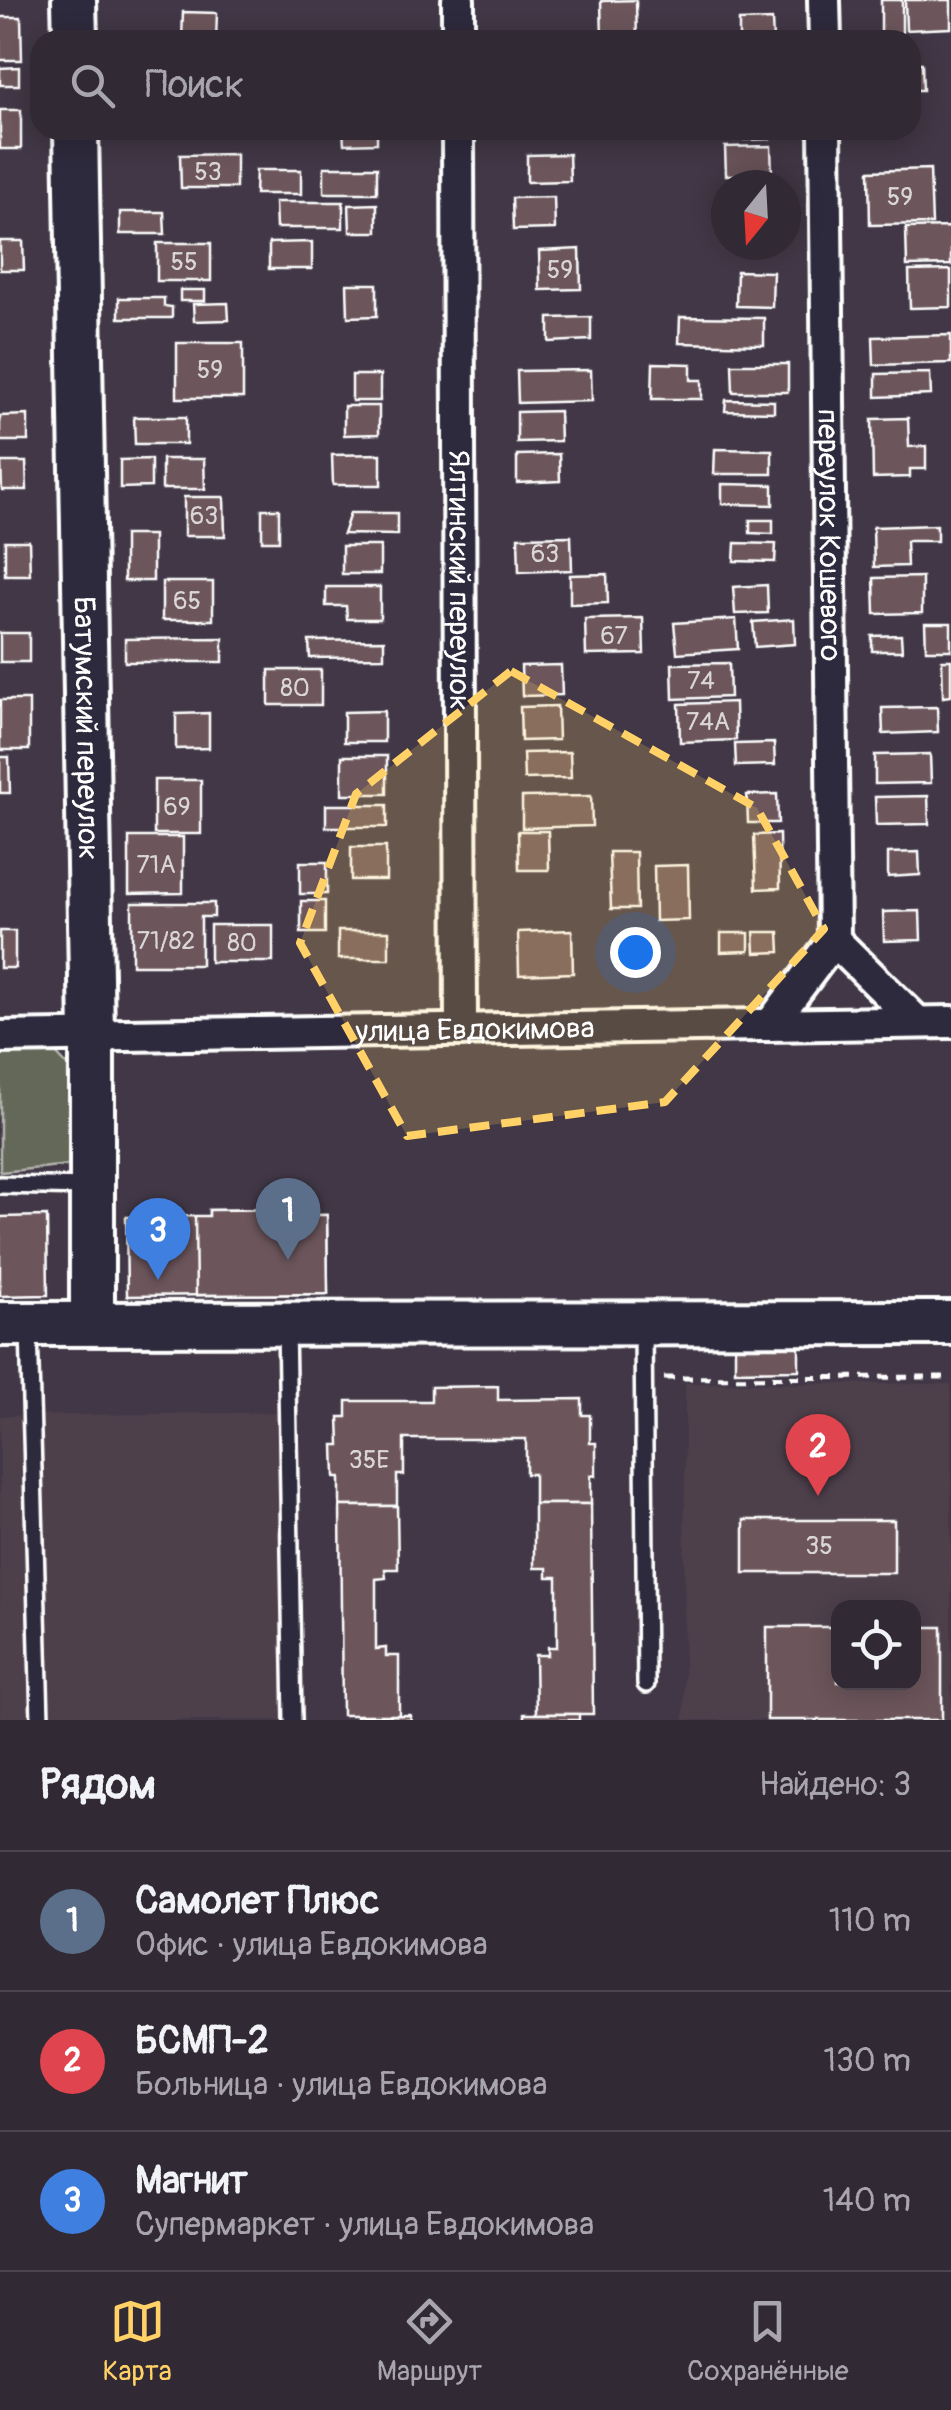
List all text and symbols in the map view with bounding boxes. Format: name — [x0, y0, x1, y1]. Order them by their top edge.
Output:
search box — [30, 30, 921, 140]
icon: search — [65, 58, 120, 113]
text: Поиск — [145, 61, 244, 109]
house number: 53 — [194, 157, 222, 188]
north arrow — [711, 170, 801, 260]
house number: 59 — [887, 182, 913, 213]
house number: 55 — [170, 247, 198, 278]
house number: 59 — [547, 255, 573, 286]
house number: 59 — [197, 355, 223, 386]
street label: переулок Кошевого — [810, 409, 849, 661]
street label: Ялтинский переулок — [441, 450, 478, 710]
house number: 63 — [190, 501, 218, 532]
house number: 63 — [531, 539, 559, 570]
house number: 65 — [173, 586, 201, 617]
street label: Батумский переулок — [66, 596, 107, 860]
house number: 67 — [600, 621, 628, 652]
house number: 74 — [687, 666, 715, 697]
house number: 80 — [280, 673, 310, 704]
house number: 74А — [686, 707, 730, 738]
house number: 69 — [163, 792, 191, 823]
house number: 71А — [136, 850, 176, 881]
house number: 71/82 — [137, 926, 195, 957]
your location — [610, 927, 661, 978]
house number: 80 — [227, 928, 257, 959]
street label: улица Евдокимова — [354, 1009, 595, 1050]
pin: 1 — [256, 1178, 320, 1260]
pin: 3 — [126, 1198, 190, 1280]
pin: 2 — [786, 1414, 850, 1496]
house number: 35Е — [349, 1445, 389, 1476]
house number: 35 — [805, 1531, 833, 1562]
map controls — [831, 1600, 921, 1690]
button: locate — [831, 1600, 921, 1690]
text: Рядом — [40, 1759, 156, 1811]
text: Найдено: 3 — [759, 1765, 911, 1805]
text: Самолет Плюс — [135, 1877, 379, 1925]
text: 1 — [66, 1901, 79, 1941]
text: 110 m — [829, 1901, 911, 1941]
text: Офис · улица Евдокимова — [135, 1925, 488, 1965]
text: БСМП-2 — [135, 2017, 269, 2065]
text: 2 — [64, 2041, 81, 2081]
text: 130 m — [823, 2041, 911, 2081]
text: Больница · улица Евдокимова — [135, 2065, 547, 2105]
text: Магнит — [135, 2157, 248, 2205]
text: 3 — [64, 2181, 81, 2221]
text: 140 m — [823, 2181, 911, 2221]
text: Супермаркет · улица Евдокимова — [135, 2205, 594, 2245]
tab: Карта — [102, 2294, 172, 2389]
tab: Маршрут — [377, 2294, 482, 2389]
tab: Сохранённые — [687, 2294, 849, 2389]

